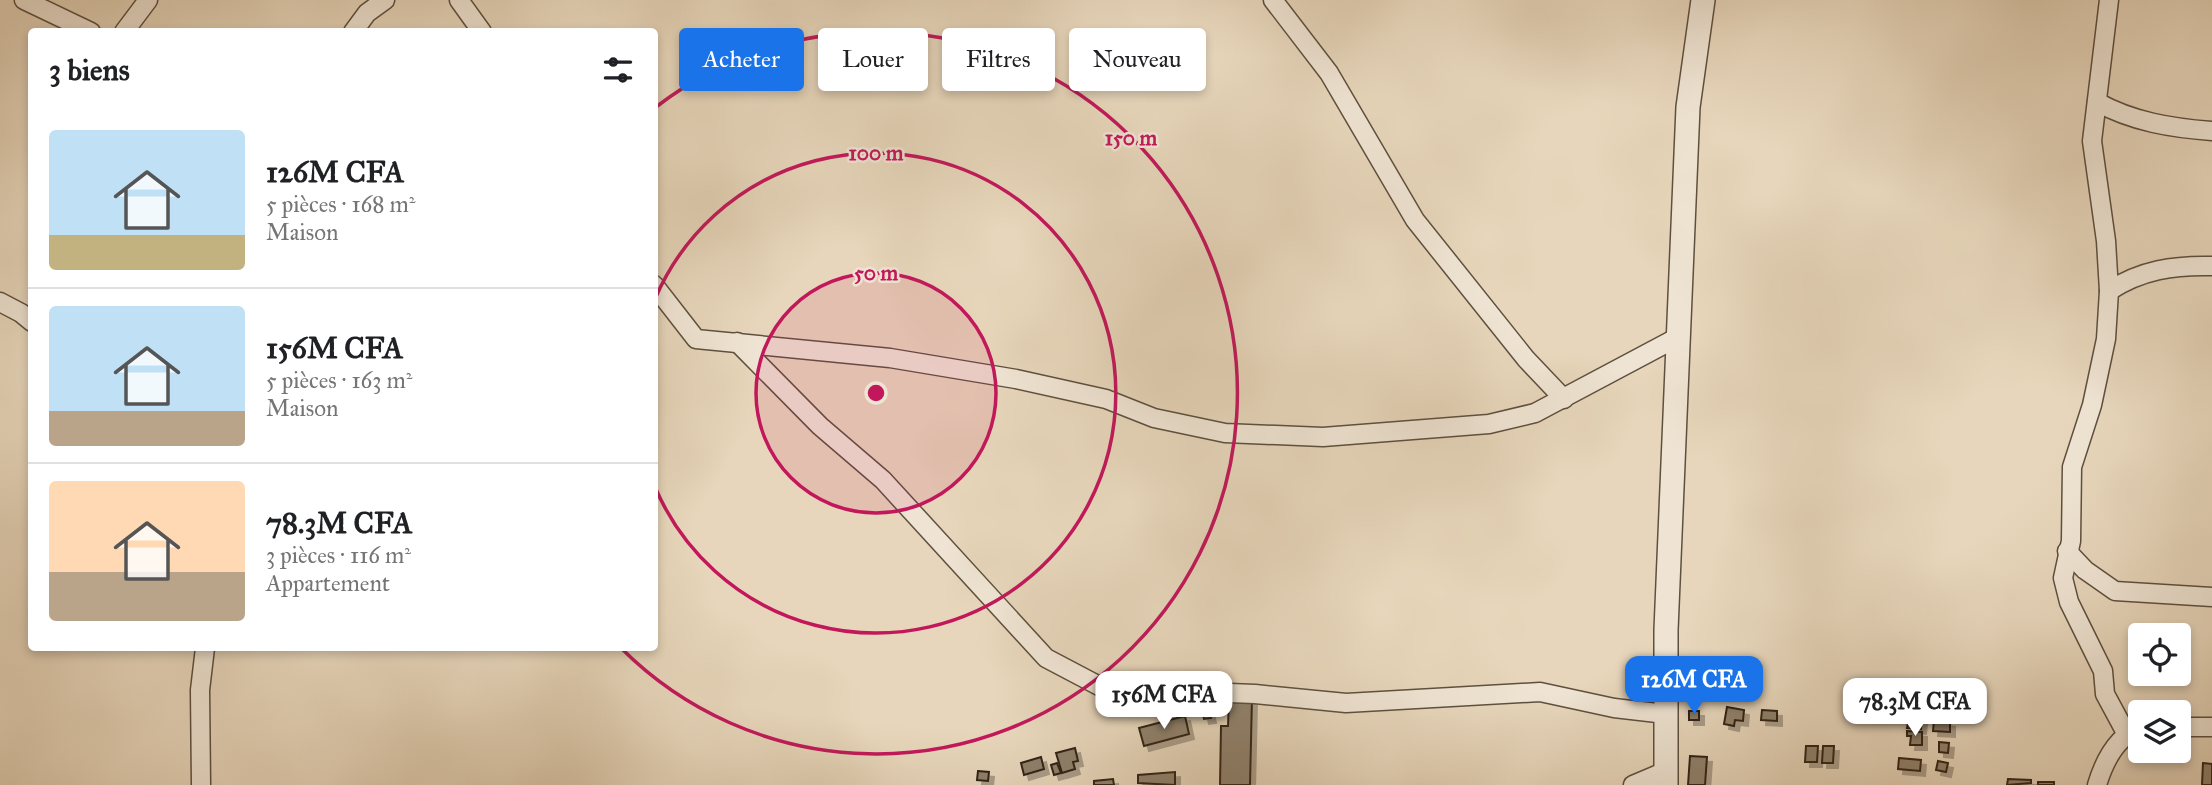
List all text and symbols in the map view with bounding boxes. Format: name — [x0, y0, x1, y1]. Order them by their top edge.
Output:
chip: Acheter — [679, 28, 804, 91]
chip: Louer — [818, 28, 928, 91]
chip: Filtres — [942, 28, 1055, 91]
chip: Nouveau — [1069, 28, 1206, 91]
icon: filters — [599, 51, 637, 89]
text: 3 biens — [49, 52, 130, 88]
text: 150 m — [1105, 125, 1157, 151]
text: 100 m — [849, 140, 904, 166]
text: 126M CFA — [266, 154, 404, 190]
icon: home — [105, 158, 189, 242]
text: 5 pièces · 168 m² — [266, 190, 416, 218]
text: Maison — [266, 218, 338, 246]
text: 50 m — [854, 260, 898, 286]
text: 156M CFA — [266, 330, 403, 366]
icon: home — [105, 334, 189, 418]
text: 5 pièces · 163 m² — [266, 366, 413, 394]
centre of rings — [864, 381, 888, 405]
text: Maison — [266, 394, 338, 422]
text: 78.3M CFA — [266, 505, 412, 541]
icon: home — [105, 509, 189, 593]
text: 3 pièces · 116 m² — [266, 541, 411, 569]
text: Appartement — [266, 569, 390, 597]
map controls — [2128, 623, 2191, 763]
button: locate — [2128, 623, 2191, 686]
pin: 126M CFA — [1622, 656, 1766, 716]
text: 126M CFA — [1641, 665, 1747, 693]
pin: 156M CFA — [1092, 672, 1236, 731]
pin: 78.3M CFA — [1835, 678, 1995, 738]
text: 156M CFA — [1111, 680, 1217, 708]
text: 78.3M CFA — [1859, 687, 1971, 715]
button: layers — [2128, 700, 2191, 763]

